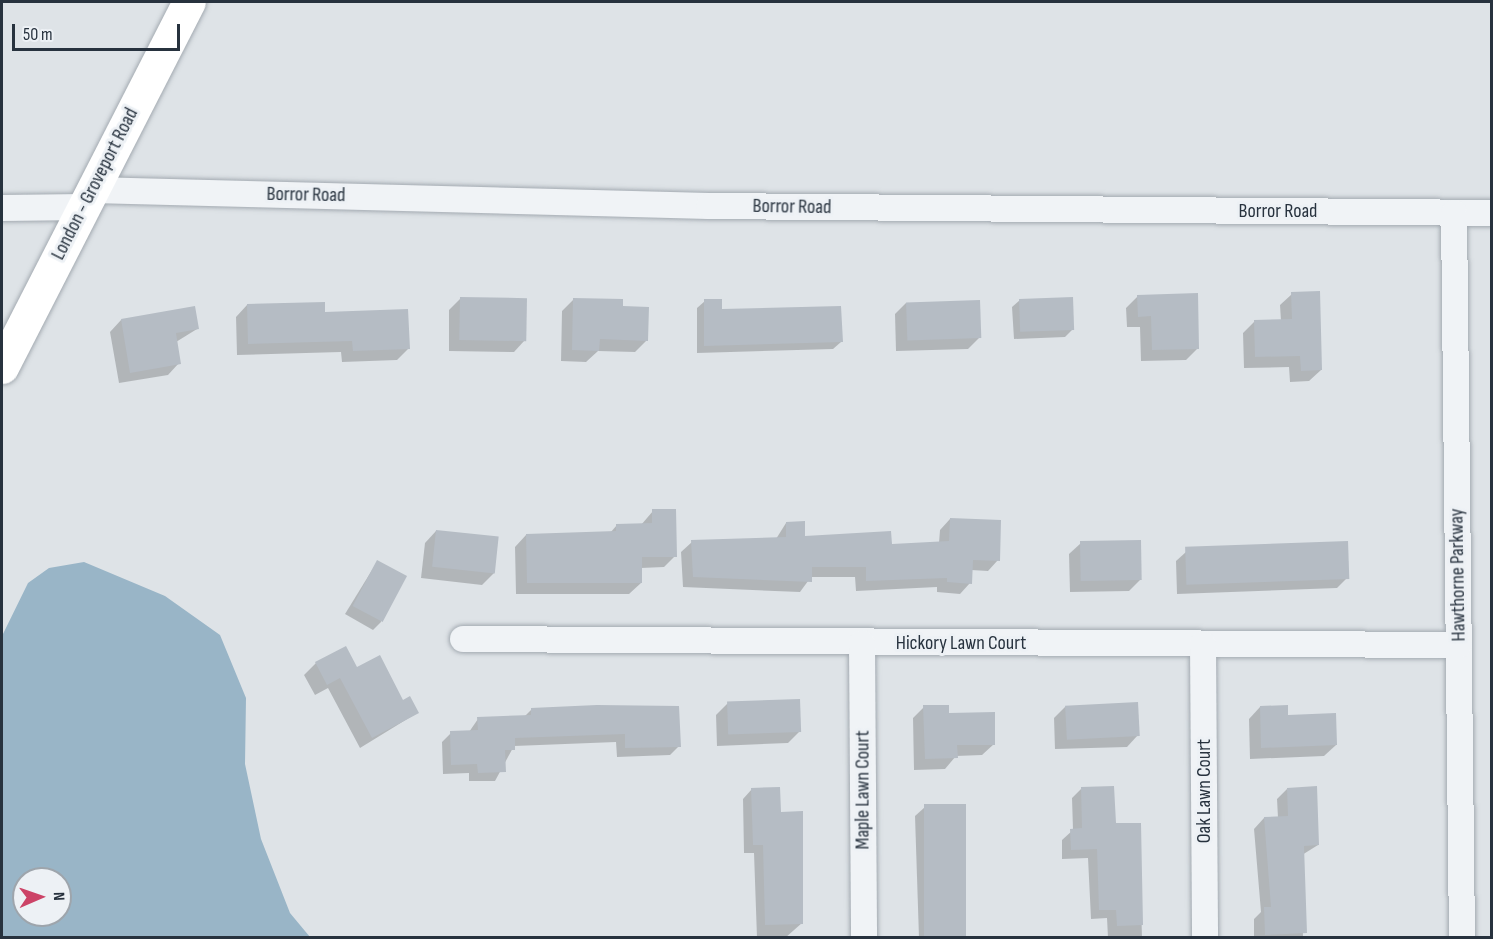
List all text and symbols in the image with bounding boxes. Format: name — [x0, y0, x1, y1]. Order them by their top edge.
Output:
scale bar — [15, 12, 183, 50]
text: 50 m — [23, 24, 53, 45]
street label: London - Groveport Road — [46, 104, 144, 264]
street label: Borror Road — [266, 182, 346, 208]
street label: Borror Road — [752, 194, 832, 220]
street label: Borror Road — [1239, 199, 1317, 223]
street label: Hawthorne Parkway — [1445, 508, 1471, 642]
street label: Hickory Lawn Court — [896, 631, 1026, 655]
street label: Maple Lawn Court — [851, 730, 875, 850]
street label: Oak Lawn Court — [1192, 739, 1216, 843]
north arrow — [12, 867, 72, 927]
text: N — [49, 892, 68, 901]

